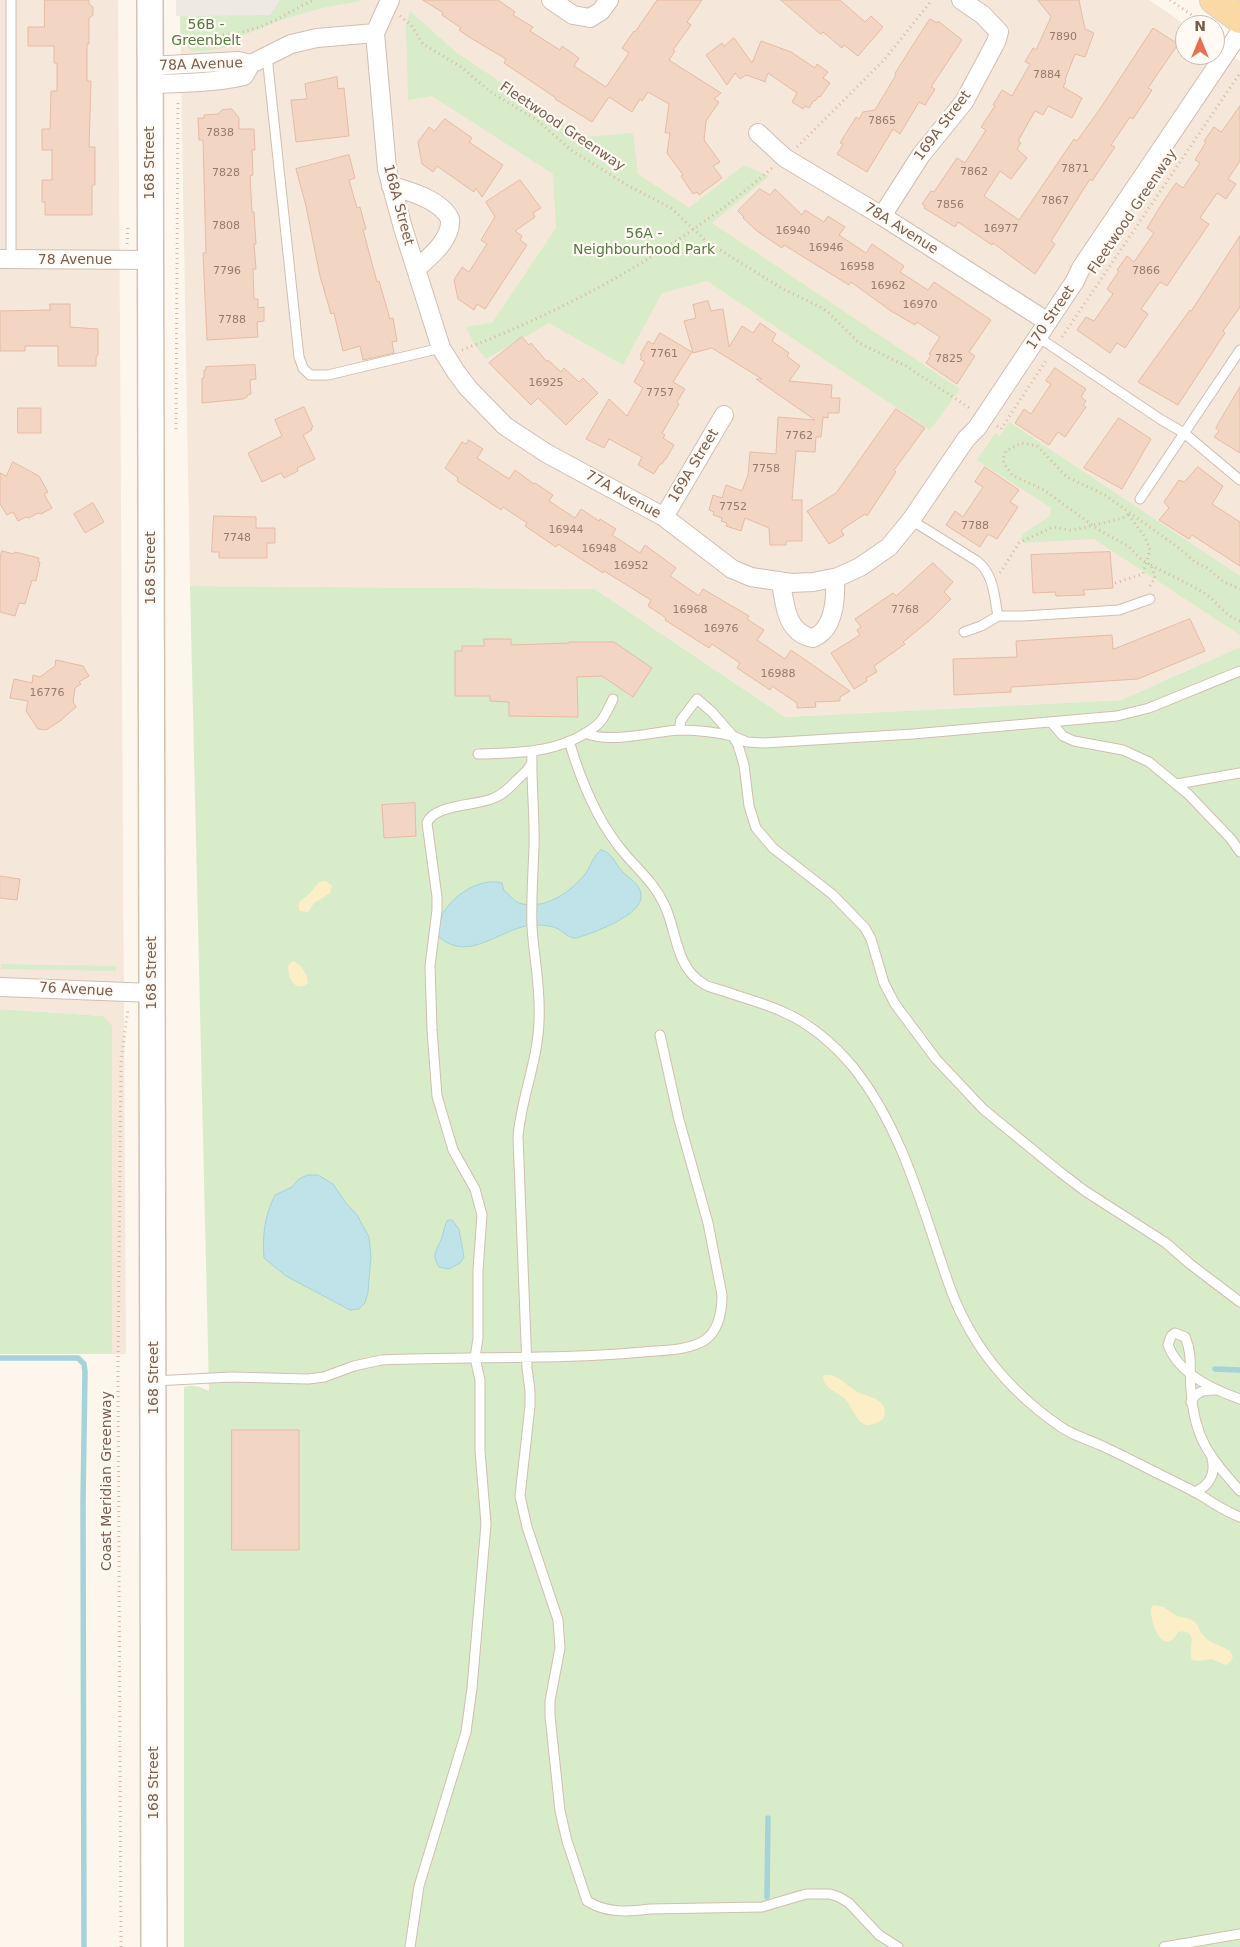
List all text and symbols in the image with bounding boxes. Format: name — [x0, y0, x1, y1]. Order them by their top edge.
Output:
north arrow — [1175, 15, 1225, 65]
park label: 56B - Greenbelt — [171, 17, 241, 49]
text: N — [1194, 18, 1206, 34]
house number: 7890 — [1049, 30, 1077, 44]
street label: 78A Avenue — [159, 55, 243, 75]
house number: 7884 — [1033, 68, 1061, 82]
street label: Fleetwood Greenway — [496, 79, 628, 175]
street label: 169A Street — [911, 88, 975, 164]
house number: 7865 — [868, 114, 896, 128]
street label: 168 Street — [142, 126, 158, 200]
house number: 7838 — [206, 126, 234, 140]
street label: Fleetwood Greenway — [1085, 146, 1181, 278]
house number: 7871 — [1061, 162, 1089, 176]
street label: 168A Street — [379, 163, 417, 247]
house number: 7862 — [960, 165, 988, 179]
house number: 7828 — [212, 166, 240, 180]
house number: 7867 — [1041, 194, 1069, 208]
house number: 7856 — [936, 198, 964, 212]
street label: 78A Avenue — [861, 200, 941, 258]
house number: 7808 — [212, 219, 240, 233]
house number: 16977 — [984, 222, 1018, 236]
house number: 16940 — [776, 224, 810, 238]
park label: 56A - Neighbourhood Park — [573, 226, 715, 258]
house number: 16946 — [809, 241, 843, 255]
street label: 78 Avenue — [38, 252, 112, 268]
house number: 16958 — [840, 260, 874, 274]
house number: 7796 — [213, 264, 241, 278]
house number: 7866 — [1132, 264, 1160, 278]
house number: 16962 — [871, 279, 905, 293]
street label: 170 Street — [1023, 283, 1079, 353]
house number: 16970 — [903, 298, 937, 312]
house number: 7788 — [218, 313, 246, 327]
house number: 7761 — [650, 347, 678, 361]
house number: 7825 — [935, 352, 963, 366]
house number: 16925 — [529, 376, 563, 390]
house number: 7757 — [646, 386, 674, 400]
street label: 169A Street — [665, 426, 723, 506]
house number: 7762 — [785, 429, 813, 443]
house number: 7758 — [752, 462, 780, 476]
street label: 77A Avenue — [582, 467, 664, 523]
house number: 7752 — [719, 500, 747, 514]
house number: 7788 — [961, 519, 989, 533]
house number: 16944 — [549, 523, 583, 537]
street label: 168 Street — [143, 531, 159, 605]
house number: 7748 — [223, 531, 251, 545]
house number: 16948 — [582, 542, 616, 556]
house number: 16952 — [614, 559, 648, 573]
house number: 16968 — [673, 603, 707, 617]
house number: 7768 — [891, 603, 919, 617]
house number: 16976 — [704, 622, 738, 636]
house number: 16988 — [761, 667, 795, 681]
house number: 16776 — [30, 686, 64, 700]
street label: 168 Street — [144, 936, 160, 1010]
street label: 76 Avenue — [38, 980, 114, 1000]
street label: 168 Street — [146, 1341, 162, 1415]
street label: Coast Meridian Greenway — [99, 1391, 115, 1571]
street label: 168 Street — [146, 1746, 162, 1820]

